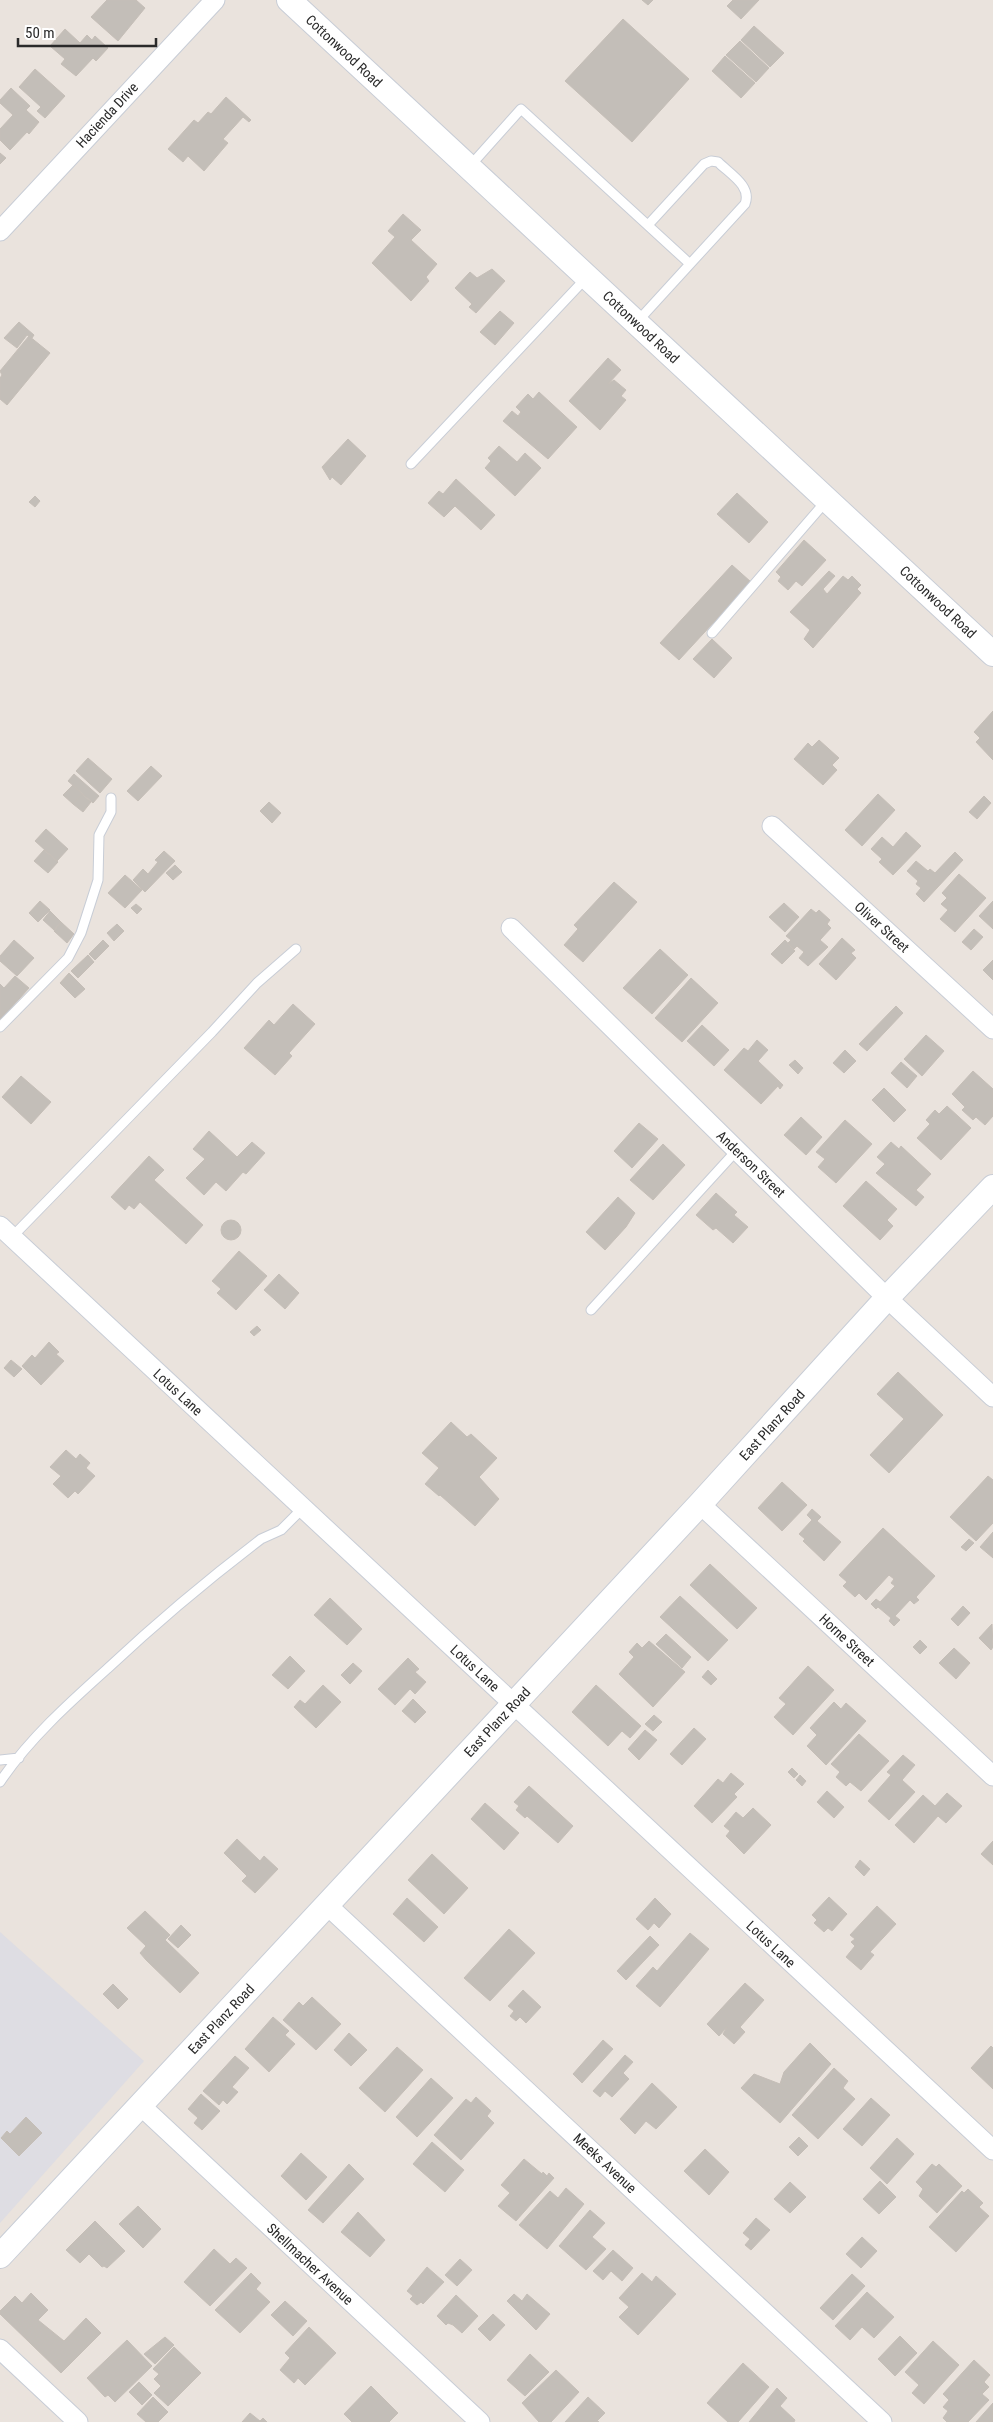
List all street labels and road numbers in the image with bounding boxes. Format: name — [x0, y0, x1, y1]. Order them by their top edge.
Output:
street label: Cottonwood Road — [303, 12, 385, 90]
street label: Hacienda Drive — [73, 79, 142, 151]
street label: Cottonwood Road — [600, 288, 682, 366]
street label: Cottonwood Road — [897, 563, 979, 641]
street label: Oliver Street — [852, 898, 912, 956]
street label: Anderson Street — [713, 1127, 789, 1201]
street label: Lotus Lane — [150, 1365, 206, 1419]
street label: East Planz Road — [736, 1386, 808, 1464]
street label: Horne Street — [816, 1611, 878, 1669]
street label: Lotus Lane — [447, 1641, 503, 1695]
street label: East Planz Road — [461, 1684, 533, 1760]
street label: Lotus Lane — [743, 1917, 799, 1971]
street label: East Planz Road — [185, 1981, 257, 2057]
street label: Meeks Avenue — [570, 2130, 640, 2196]
street label: Shellmacher Avenue — [264, 2220, 357, 2308]

